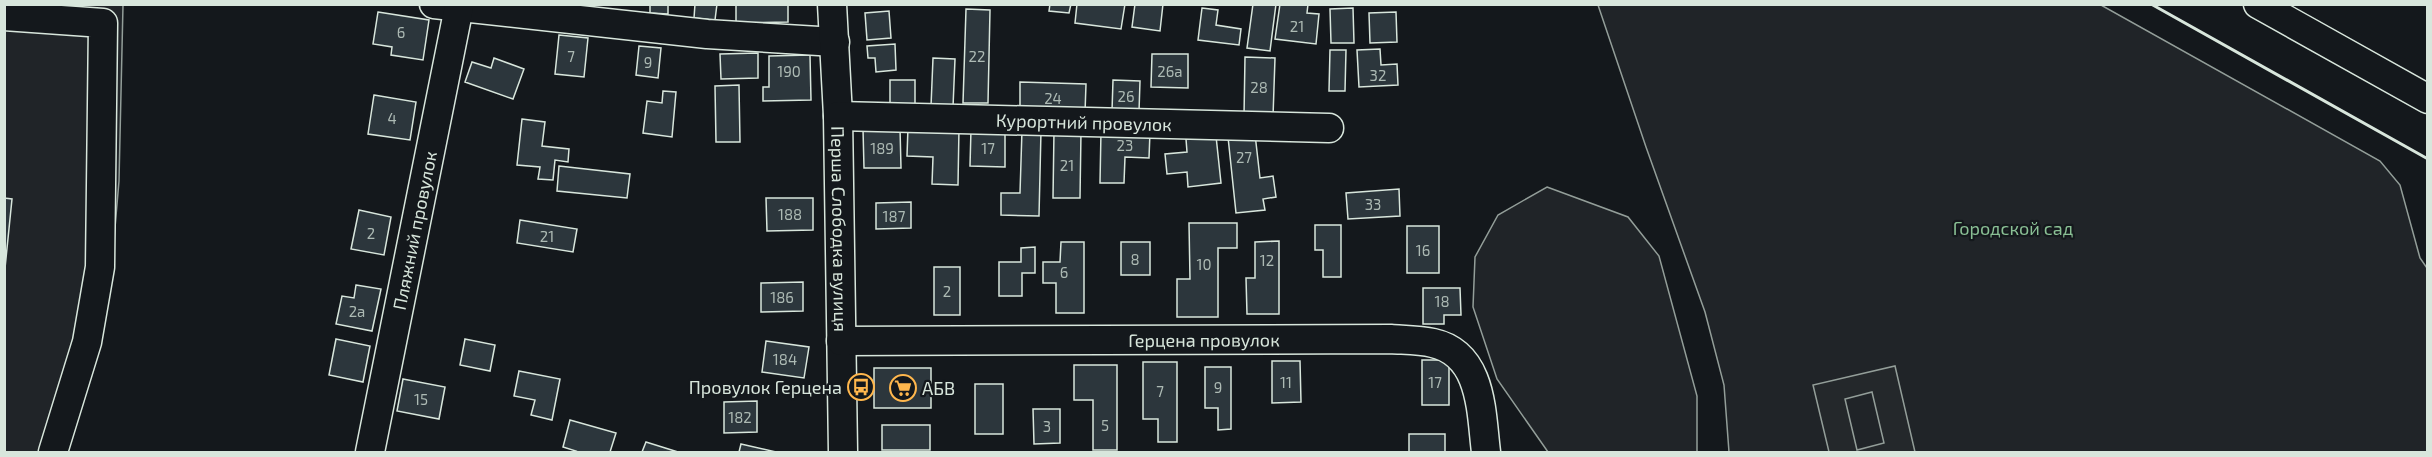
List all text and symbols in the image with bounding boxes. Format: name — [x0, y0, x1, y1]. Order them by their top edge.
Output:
house number: 21 — [1290, 17, 1304, 35]
house number: 6 — [397, 23, 405, 41]
house number: 7 — [567, 47, 575, 65]
house number: 22 — [969, 47, 985, 65]
house number: 9 — [644, 53, 652, 71]
house number: 190 — [777, 62, 801, 80]
house number: 26а — [1157, 62, 1183, 80]
house number: 32 — [1370, 66, 1386, 84]
house number: 28 — [1250, 78, 1268, 96]
house number: 26 — [1117, 87, 1135, 105]
house number: 24 — [1044, 89, 1062, 107]
house number: 4 — [387, 109, 397, 127]
street label: Курортний провулок — [996, 109, 1172, 135]
street label: Перша Слободка вулиця — [827, 126, 852, 332]
house number: 23 — [1117, 136, 1133, 154]
house number: 189 — [870, 139, 894, 157]
house number: 17 — [981, 139, 995, 157]
house number: 27 — [1236, 148, 1252, 166]
street label: Пляжний провулок — [388, 149, 441, 312]
house number: 21 — [1060, 156, 1074, 174]
house number: 33 — [1365, 195, 1381, 213]
house number: 188 — [778, 205, 802, 223]
house number: 187 — [883, 207, 906, 225]
park label: Городской сад — [1953, 217, 2073, 239]
house number: 2 — [367, 224, 375, 242]
house number: 21 — [540, 227, 554, 245]
house number: 16 — [1416, 241, 1430, 259]
house number: 8 — [1130, 250, 1140, 268]
house number: 12 — [1260, 251, 1274, 269]
house number: 10 — [1196, 255, 1212, 273]
house number: 6 — [1060, 263, 1068, 281]
house number: 2 — [943, 282, 951, 300]
house number: 186 — [770, 288, 794, 306]
house number: 18 — [1434, 292, 1450, 310]
house number: 2а — [349, 302, 365, 320]
street label: Герцена провулок — [1128, 328, 1280, 351]
house number: 184 — [773, 350, 797, 368]
bus stop icon: Провулок Герцена — [846, 372, 876, 402]
supermarket icon: АБВ — [888, 373, 918, 403]
house number: 11 — [1280, 373, 1292, 391]
house number: 17 — [1428, 373, 1442, 391]
place label: Провулок Герцена — [689, 376, 842, 398]
place label: АБВ — [922, 377, 955, 399]
house number: 9 — [1214, 378, 1222, 396]
house number: 7 — [1156, 382, 1164, 400]
house number: 15 — [414, 390, 428, 408]
house number: 182 — [728, 408, 752, 426]
house number: 5 — [1101, 416, 1109, 434]
house number: 3 — [1043, 417, 1051, 435]

